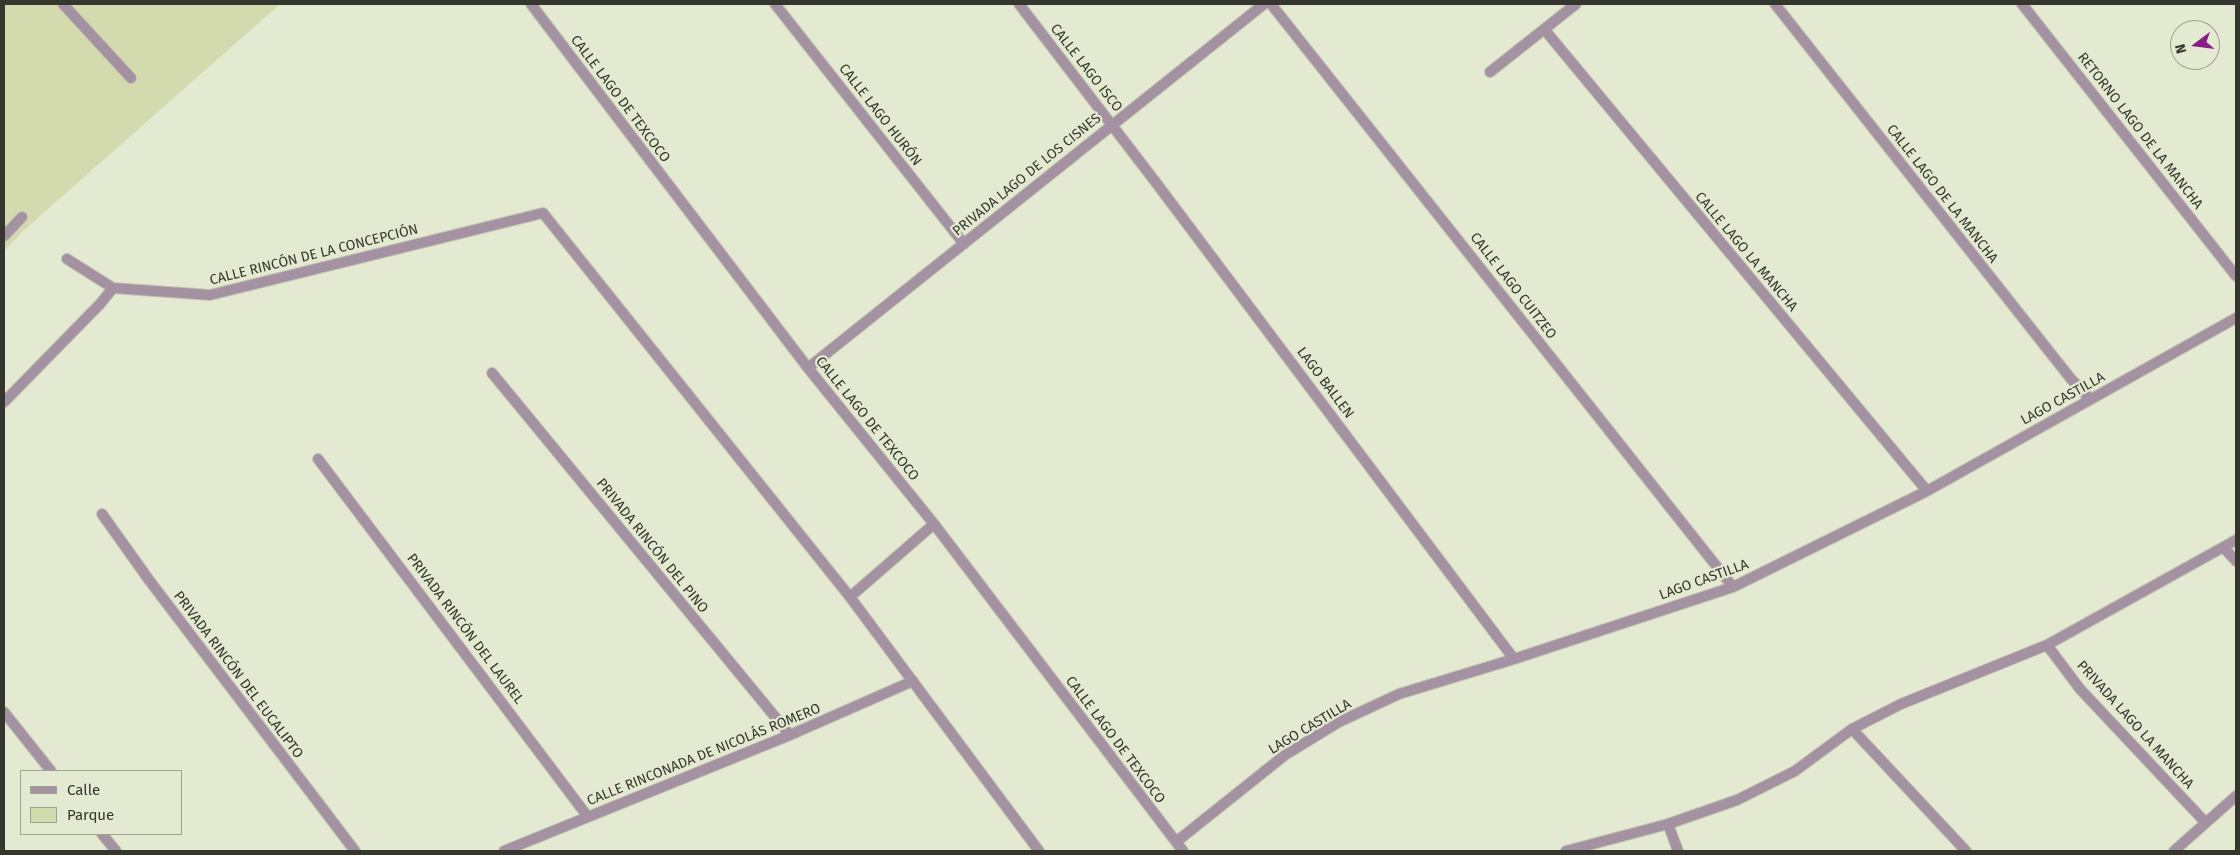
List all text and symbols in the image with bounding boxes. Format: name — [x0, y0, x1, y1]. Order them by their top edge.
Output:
north arrow — [2170, 20, 2220, 70]
street label: CALLE LAGO ISCO — [1046, 21, 1126, 115]
street label: CALLE LAGO DE TEXCOCO — [567, 32, 673, 166]
street label: RETORNO LAGO DE LA MANCHA — [2074, 50, 2206, 212]
street label: CALLE LAGO HURÓN — [835, 61, 925, 169]
street label: PRIVADA LAGO DE LOS CISNES — [950, 110, 1104, 240]
street label: CALLE LAGO DE LA MANCHA — [1883, 122, 2001, 266]
street label: CALLE LAGO LA MANCHA — [1691, 189, 1801, 315]
street label: CALLE RINCÓN DE LA CONCEPCIÓN — [208, 221, 420, 289]
street label: CALLE LAGO CUITZEO — [1466, 229, 1560, 343]
street label: LAGO BALLEN — [1293, 344, 1357, 422]
street label: CALLE LAGO DE TEXCOCO — [812, 354, 922, 484]
street label: LAGO CASTILLA — [2018, 369, 2108, 429]
street label: PRIVADA RINCÓN DEL PINO — [593, 475, 711, 617]
street label: PRIVADA RINCÓN DEL LAUREL — [403, 551, 527, 707]
street label: LAGO CASTILLA — [1657, 556, 1751, 604]
street label: PRIVADA RINCÓN DEL EUCALIPTO — [170, 588, 306, 762]
street label: PRIVADA LAGO LA MANCHA — [2073, 657, 2197, 793]
street label: CALLE LAGO DE TEXCOCO — [1062, 673, 1168, 807]
street label: LAGO CASTILLA — [1266, 696, 1354, 758]
street label: CALLE RINCONADA DE NICOLÁS ROMERO — [585, 700, 823, 810]
legend — [20, 770, 182, 835]
text: Calle — [67, 781, 100, 799]
text: Parque — [67, 806, 114, 824]

